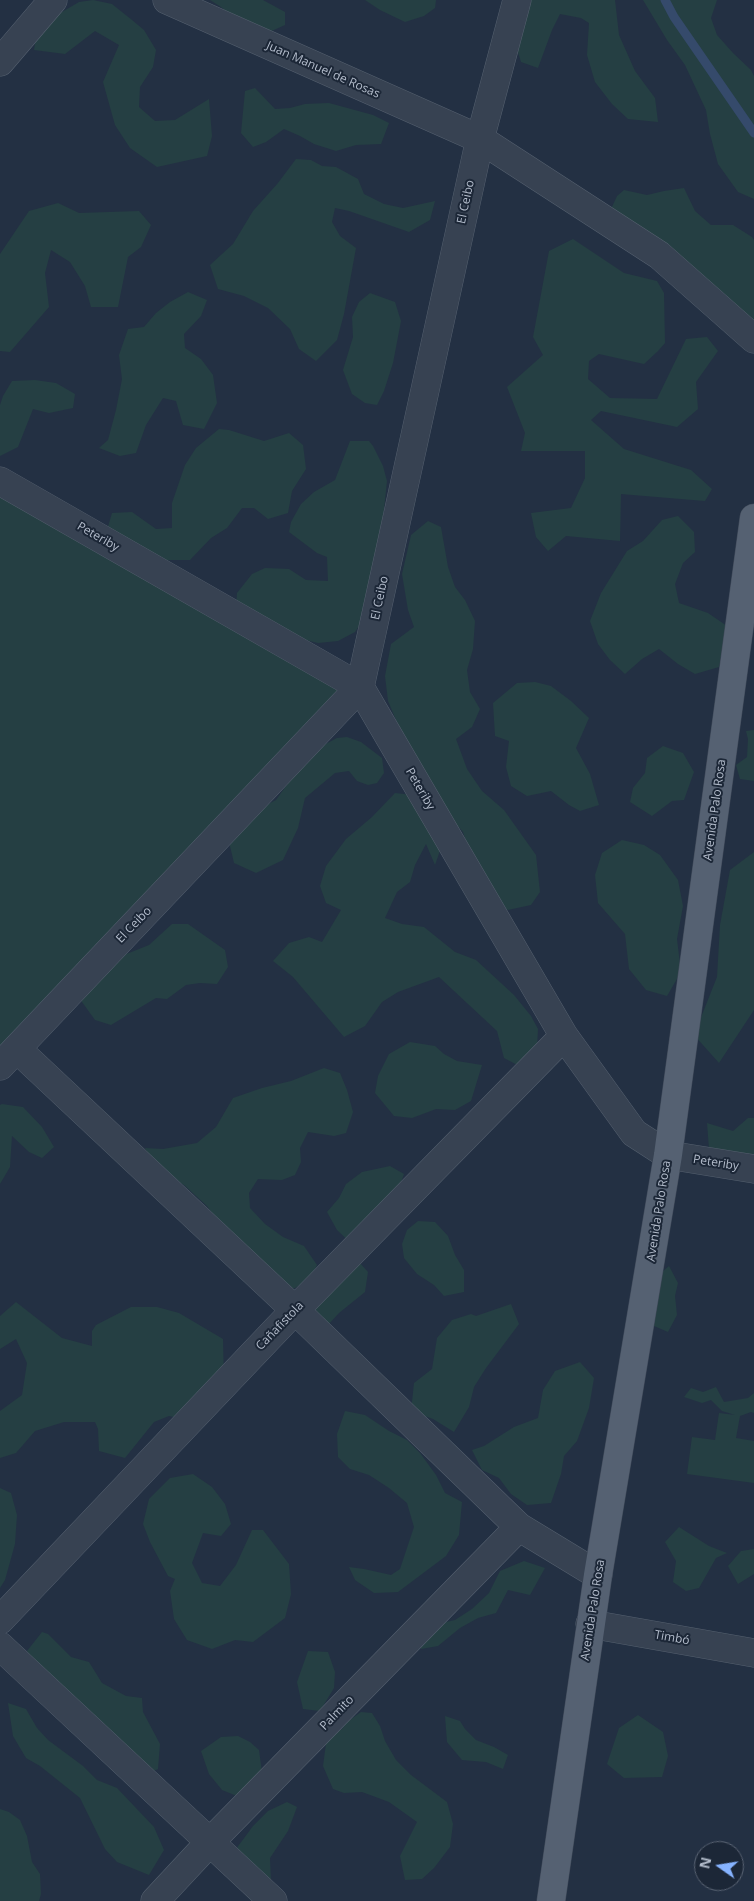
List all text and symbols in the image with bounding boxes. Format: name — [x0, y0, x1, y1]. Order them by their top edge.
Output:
street label: Juan Manuel de Rosas — [264, 38, 382, 102]
street label: El Ceibo — [454, 179, 478, 225]
street label: Peteriby — [74, 519, 122, 555]
street label: El Ceibo — [368, 575, 392, 621]
street label: Avenida Palo Rosa — [701, 758, 729, 862]
street label: Peteriby — [402, 765, 438, 813]
street label: El Ceibo — [113, 904, 155, 946]
street label: Peteriby — [692, 1152, 740, 1174]
street label: Avenida Palo Rosa — [644, 1159, 674, 1263]
street label: Cañafistola — [253, 1299, 307, 1353]
street label: Avenida Palo Rosa — [578, 1558, 608, 1662]
street label: Timbó — [653, 1628, 691, 1648]
street label: Palmito — [317, 1693, 357, 1733]
north arrow — [694, 1841, 744, 1891]
text: N — [694, 1855, 715, 1870]

